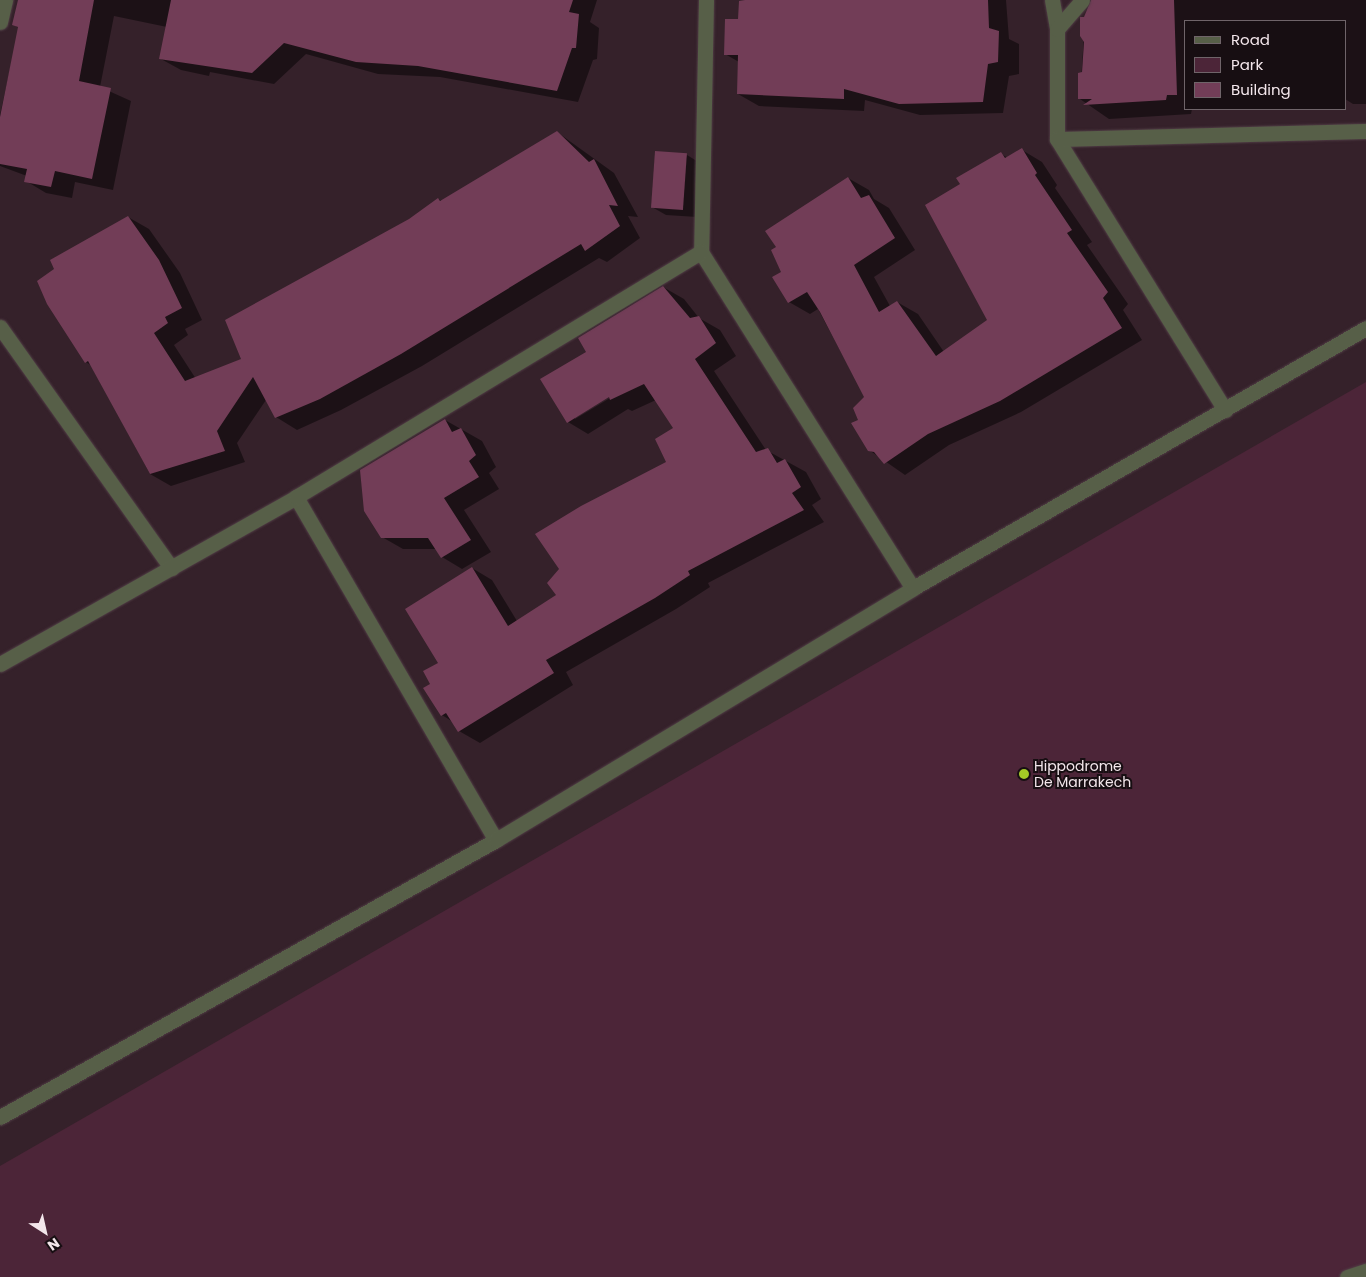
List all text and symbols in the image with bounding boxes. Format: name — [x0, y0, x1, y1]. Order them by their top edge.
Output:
legend — [1184, 20, 1346, 110]
text: Road — [1231, 29, 1270, 50]
text: Park — [1231, 54, 1263, 75]
text: Building — [1231, 79, 1291, 100]
place label: Hippodrome De Marrakech — [1034, 758, 1131, 790]
marker: Hippodrome De Marrakech — [1018, 768, 1030, 780]
north arrow — [20, 1207, 70, 1257]
text: N — [44, 1233, 64, 1255]

